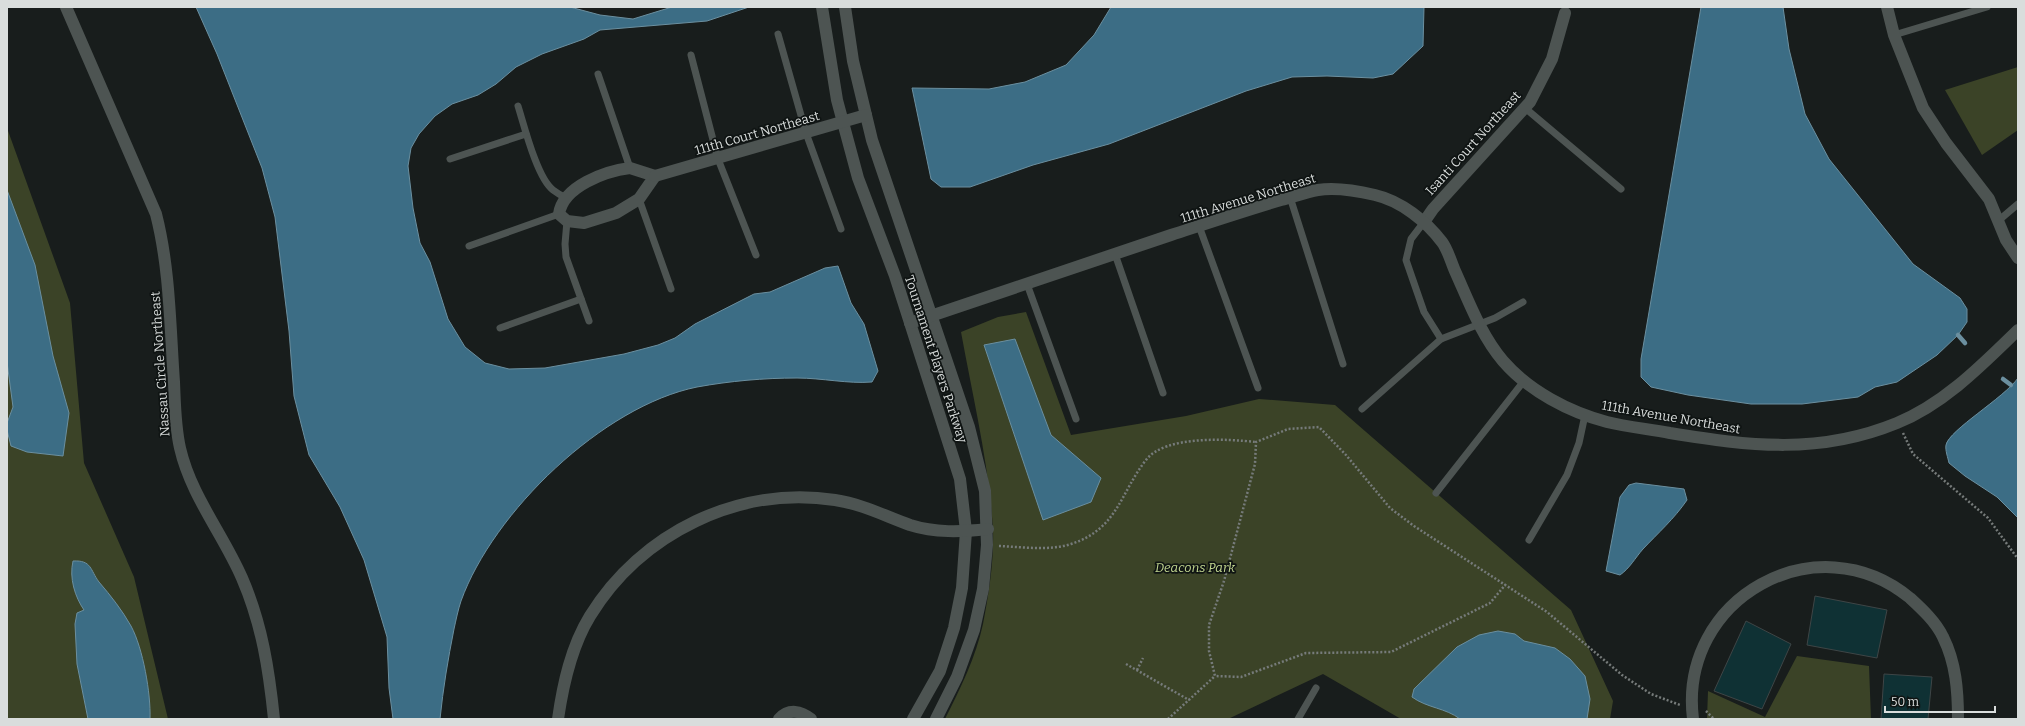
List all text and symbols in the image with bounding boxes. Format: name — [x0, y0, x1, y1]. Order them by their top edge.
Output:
street label: Isanti Court Northeast — [1422, 88, 1524, 198]
street label: 111th Court Northeast — [693, 108, 821, 158]
street label: 111th Avenue Northeast — [1179, 170, 1318, 226]
street label: Tournament Players Parkway — [902, 273, 970, 445]
street label: Nassau Circle Northeast — [147, 291, 173, 437]
street label: 111th Avenue Northeast — [1601, 397, 1742, 437]
park label: Deacons Park — [1155, 560, 1236, 575]
scale bar — [1885, 688, 1995, 714]
text: 50 m — [1891, 695, 1920, 709]

